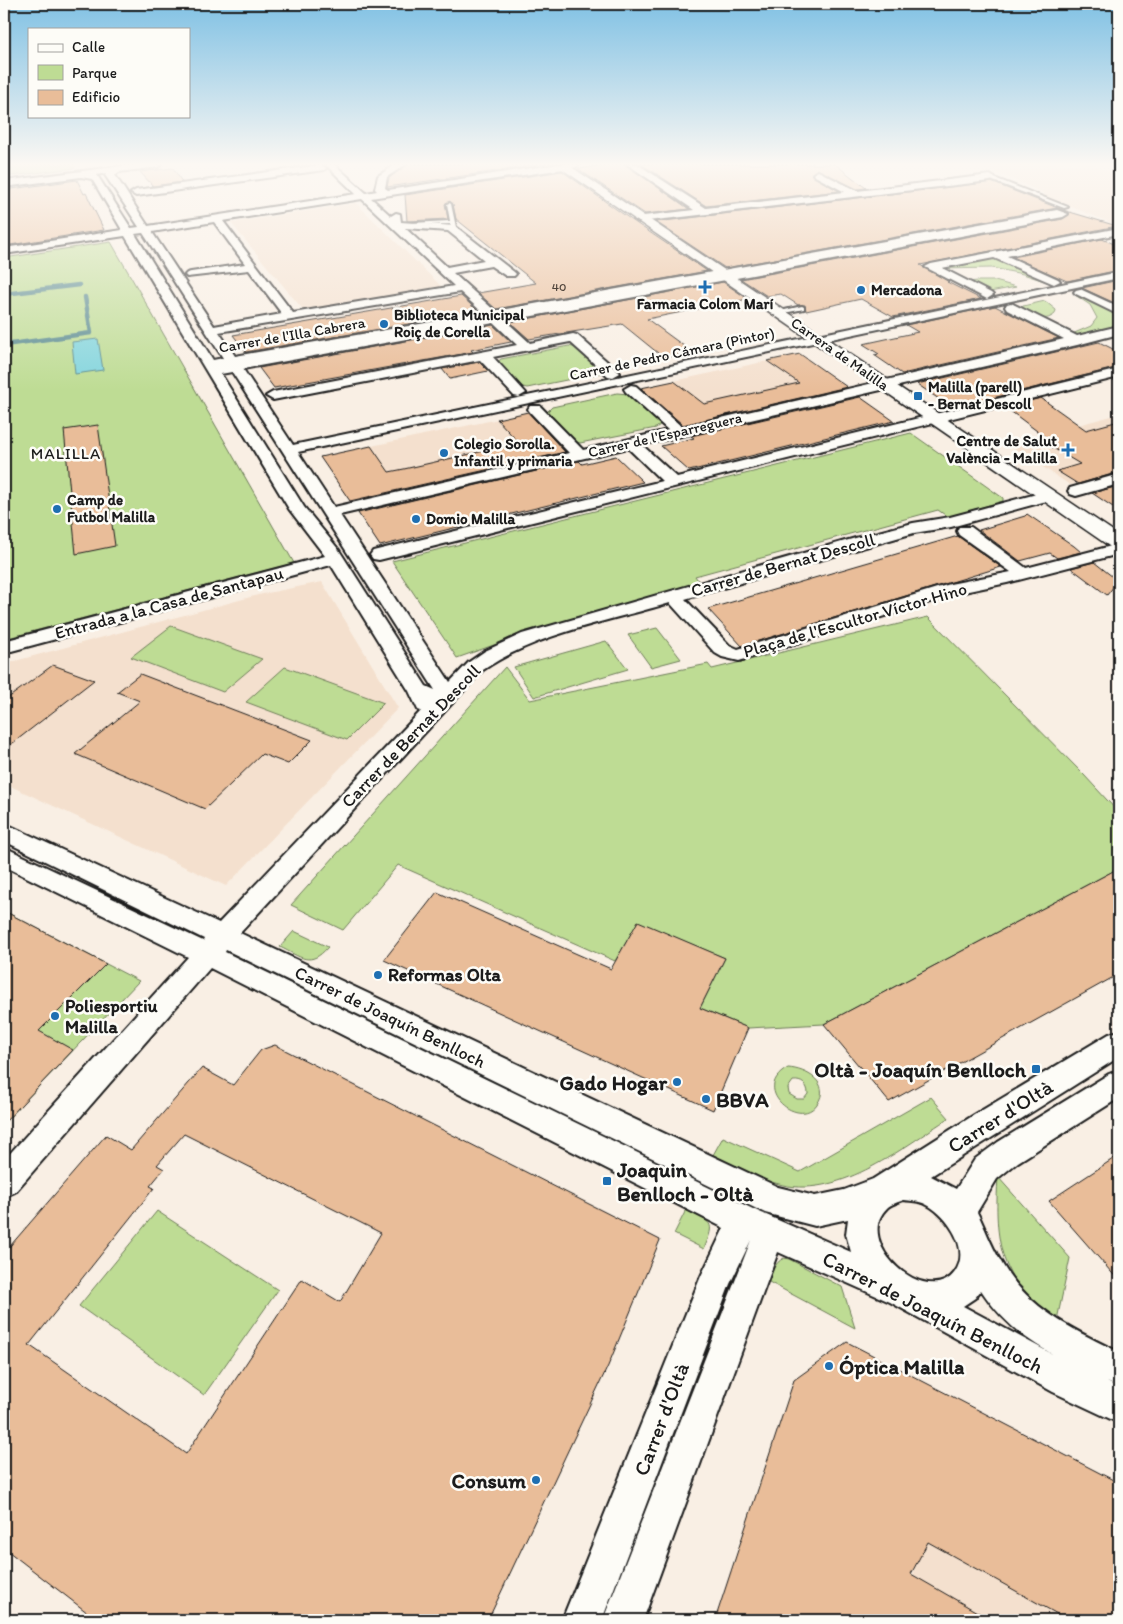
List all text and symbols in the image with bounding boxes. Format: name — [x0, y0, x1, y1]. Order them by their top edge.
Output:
legend — [28, 28, 190, 118]
text: Calle — [72, 38, 105, 56]
text: Parque — [72, 64, 117, 82]
text: Edificio — [72, 88, 120, 106]
house number: 40 — [552, 280, 566, 294]
marker: Farmacia Colom Marí — [699, 281, 711, 293]
place label: Mercadona — [871, 281, 942, 299]
marker: Mercadona — [855, 284, 867, 296]
place label: Farmacia Colom Marí — [637, 295, 774, 313]
place label: Biblioteca Municipal Roiç de Corella — [394, 306, 525, 342]
street label: Carrer de l'Illa Cabrera — [217, 313, 367, 357]
street label: Carrera de Malilla — [787, 313, 893, 395]
marker: Biblioteca Municipal Roiç de Corella — [378, 318, 390, 330]
street label: Carrer de Pedro Cámara (Pintor) — [568, 323, 776, 385]
place label: Malilla (parell) - Bernat Descoll — [928, 378, 1032, 413]
marker: Malilla (parell) - Bernat Descoll — [912, 390, 924, 402]
street label: Carrer de l'Esparreguera — [586, 408, 744, 461]
place label: Centre de Salut València - Malilla — [946, 432, 1057, 467]
place label: Colegio Sorolla. Infantil y primaria — [454, 435, 573, 471]
marker: Centre de Salut València - Malilla — [1061, 443, 1075, 457]
district label: MALILLA — [31, 444, 101, 463]
marker: Colegio Sorolla. Infantil y primaria — [438, 447, 450, 459]
place label: Camp de Futbol Malilla — [67, 491, 156, 526]
marker: Camp de Futbol Malilla — [51, 503, 63, 515]
place label: Domio Malilla — [426, 510, 516, 528]
marker: Domio Malilla — [410, 513, 422, 525]
street label: Carrer de Bernat Descoll — [688, 528, 878, 602]
street label: Entrada a la Casa de Santapau — [52, 562, 286, 644]
street label: Plaça de l'Escultor Víctor Hino — [741, 577, 969, 663]
street label: Carrer de Bernat Descoll — [337, 660, 485, 812]
street label: Carrer de Joaquín Benlloch — [291, 961, 489, 1073]
place label: Reformas Olta — [388, 964, 502, 986]
marker: Reformas Olta — [372, 969, 384, 981]
place label: Poliesportiu Malilla — [65, 995, 159, 1038]
marker: Poliesportiu Malilla — [49, 1010, 61, 1022]
place label: Oltà - Joaquín Benlloch — [814, 1057, 1027, 1083]
marker: Oltà - Joaquín Benlloch — [1030, 1063, 1042, 1075]
place label: Gado Hogar — [559, 1070, 668, 1096]
street label: Carrer d'Oltà — [943, 1074, 1057, 1158]
marker: Gado Hogar — [671, 1076, 683, 1088]
place label: BBVA — [716, 1087, 769, 1112]
marker: BBVA — [700, 1093, 712, 1105]
place label: Joaquin Benlloch - Oltà — [616, 1157, 755, 1206]
marker: Joaquin Benlloch - Oltà — [601, 1175, 613, 1187]
street label: Carrer de Joaquín Benlloch — [819, 1245, 1048, 1379]
place label: Óptica Malilla — [839, 1354, 965, 1380]
street label: Carrer d'Oltà — [628, 1359, 694, 1479]
marker: Óptica Malilla — [823, 1360, 835, 1372]
place label: Consum — [451, 1468, 526, 1493]
marker: Consum — [530, 1474, 542, 1486]

